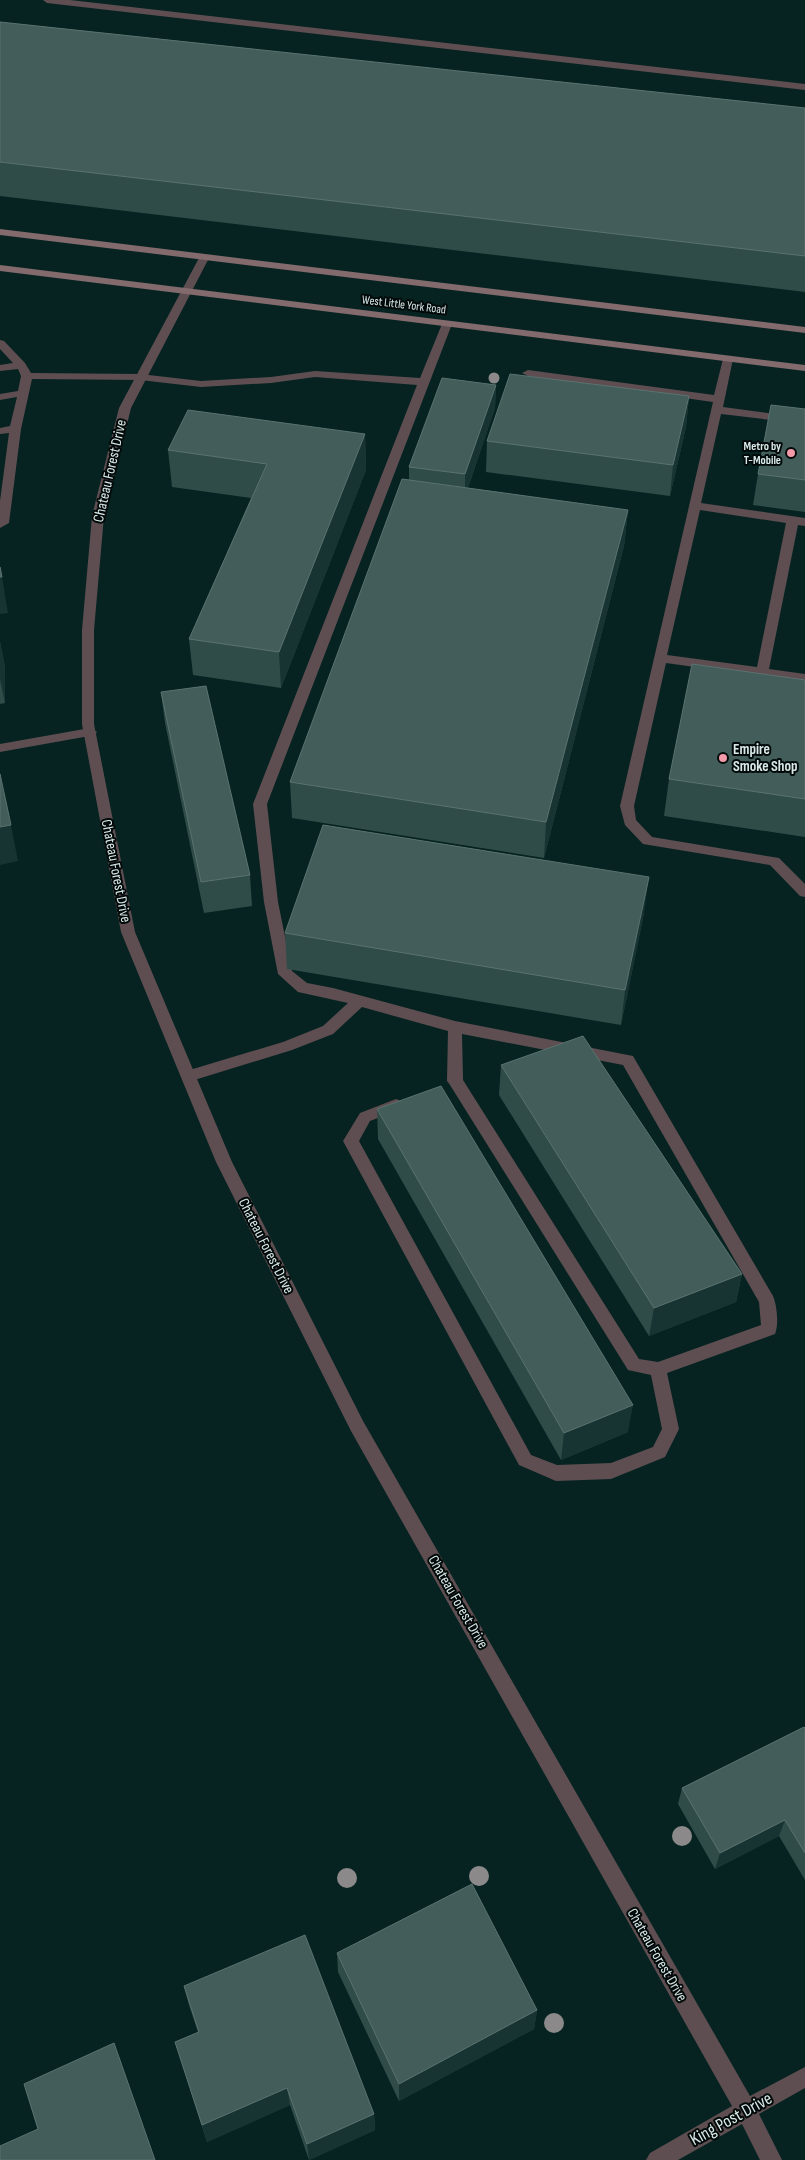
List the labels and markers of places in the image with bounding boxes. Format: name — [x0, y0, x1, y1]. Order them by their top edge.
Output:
place label: Metro by T-Mobile — [744, 439, 781, 468]
marker: Metro by T-Mobile — [785, 447, 797, 459]
place label: Empire Smoke Shop — [733, 740, 798, 776]
marker: Empire Smoke Shop — [717, 752, 729, 764]

